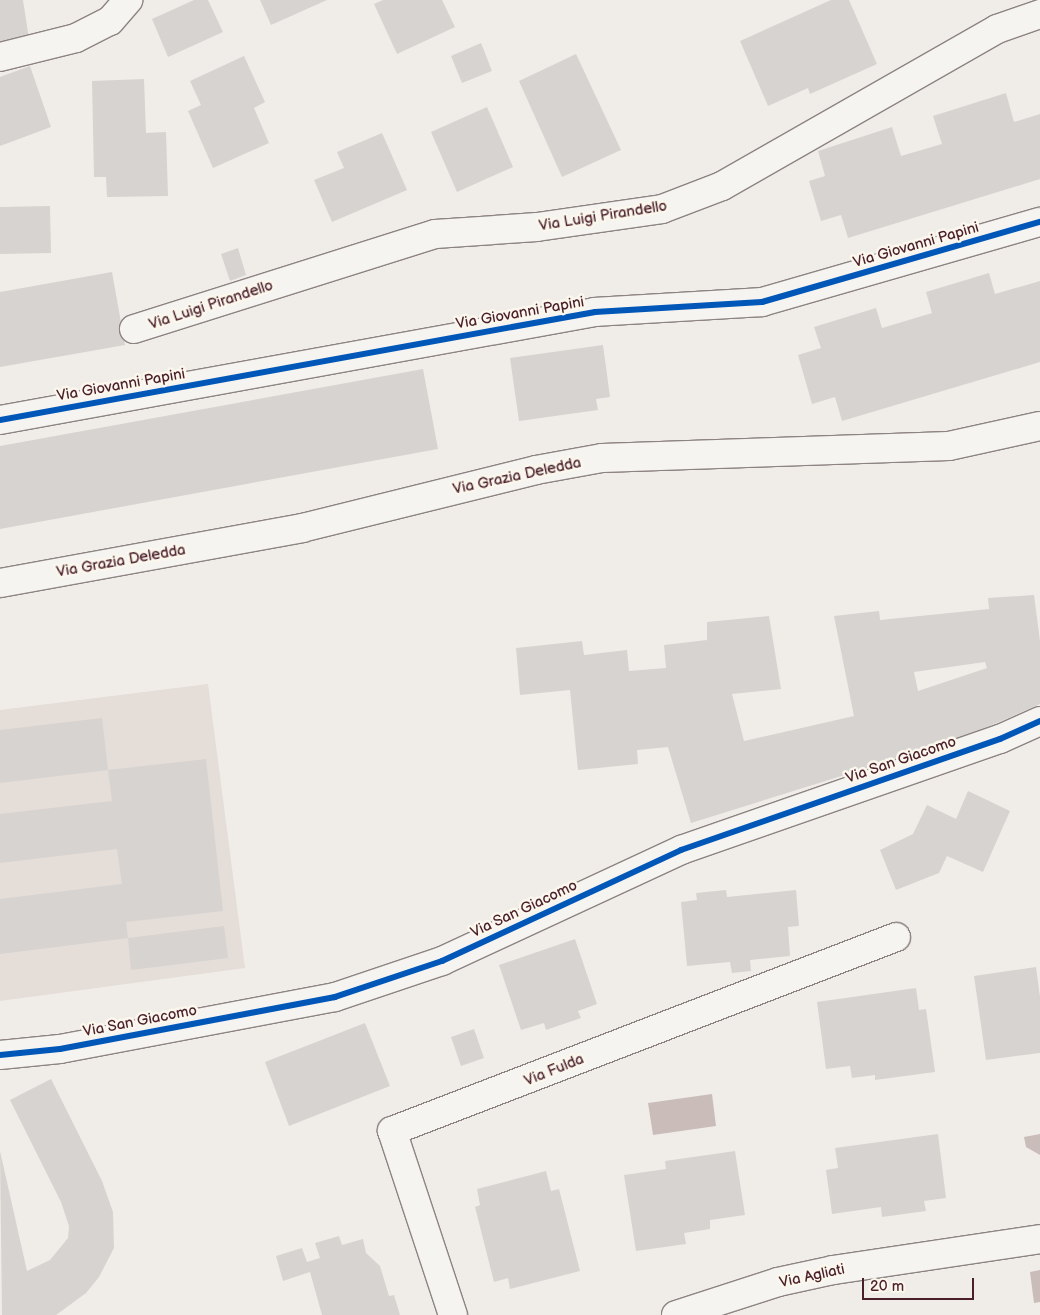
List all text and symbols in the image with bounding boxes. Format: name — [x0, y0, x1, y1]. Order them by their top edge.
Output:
street label: Via Luigi Pirandello — [538, 197, 668, 235]
street label: Via Giovanni Papini — [851, 218, 981, 272]
street label: Via Luigi Pirandello — [147, 276, 275, 334]
street label: Via Giovanni Papini — [454, 293, 586, 333]
street label: Via Giovanni Papini — [55, 365, 187, 405]
street label: Via Grazia Deledda — [451, 454, 583, 498]
street label: Via Grazia Deledda — [55, 541, 187, 581]
street label: Via San Giacomo — [843, 733, 959, 787]
street label: Via San Giacomo — [468, 876, 580, 942]
street label: Via San Giacomo — [81, 1001, 199, 1041]
street label: Via Fulda — [522, 1050, 586, 1090]
street label: Via Agliati — [778, 1260, 846, 1292]
scale bar — [865, 1268, 978, 1300]
text: 20 m — [870, 1277, 904, 1296]

